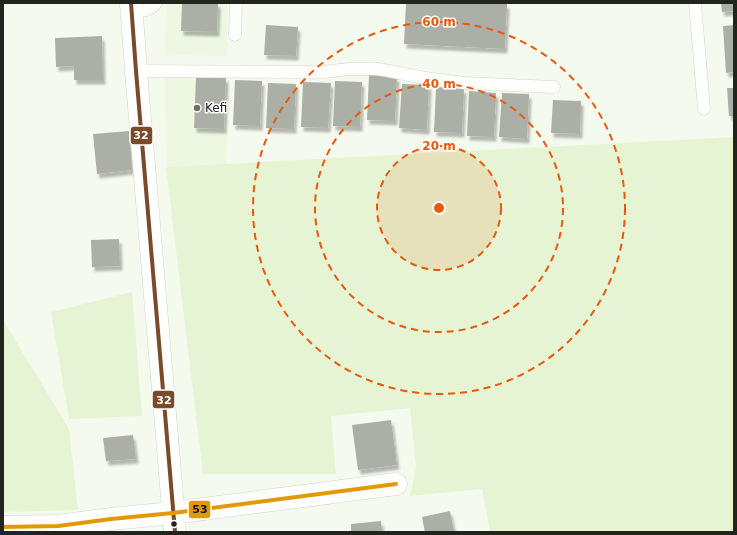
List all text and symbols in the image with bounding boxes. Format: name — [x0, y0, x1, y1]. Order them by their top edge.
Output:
text: 60 m — [422, 15, 456, 29]
text: 40 m — [422, 77, 456, 91]
place label: Kefi — [205, 101, 227, 115]
marker: Kefi — [192, 103, 202, 113]
line badge: 32 — [130, 126, 153, 145]
text: 32 — [133, 129, 149, 142]
text: 20 m — [422, 139, 456, 153]
centre of rings — [432, 201, 446, 215]
line badge: 32 — [152, 390, 175, 409]
text: 32 — [156, 394, 172, 407]
line badge: 53 — [188, 500, 211, 519]
text: 53 — [192, 503, 208, 516]
unlabelled marker — [169, 519, 179, 529]

